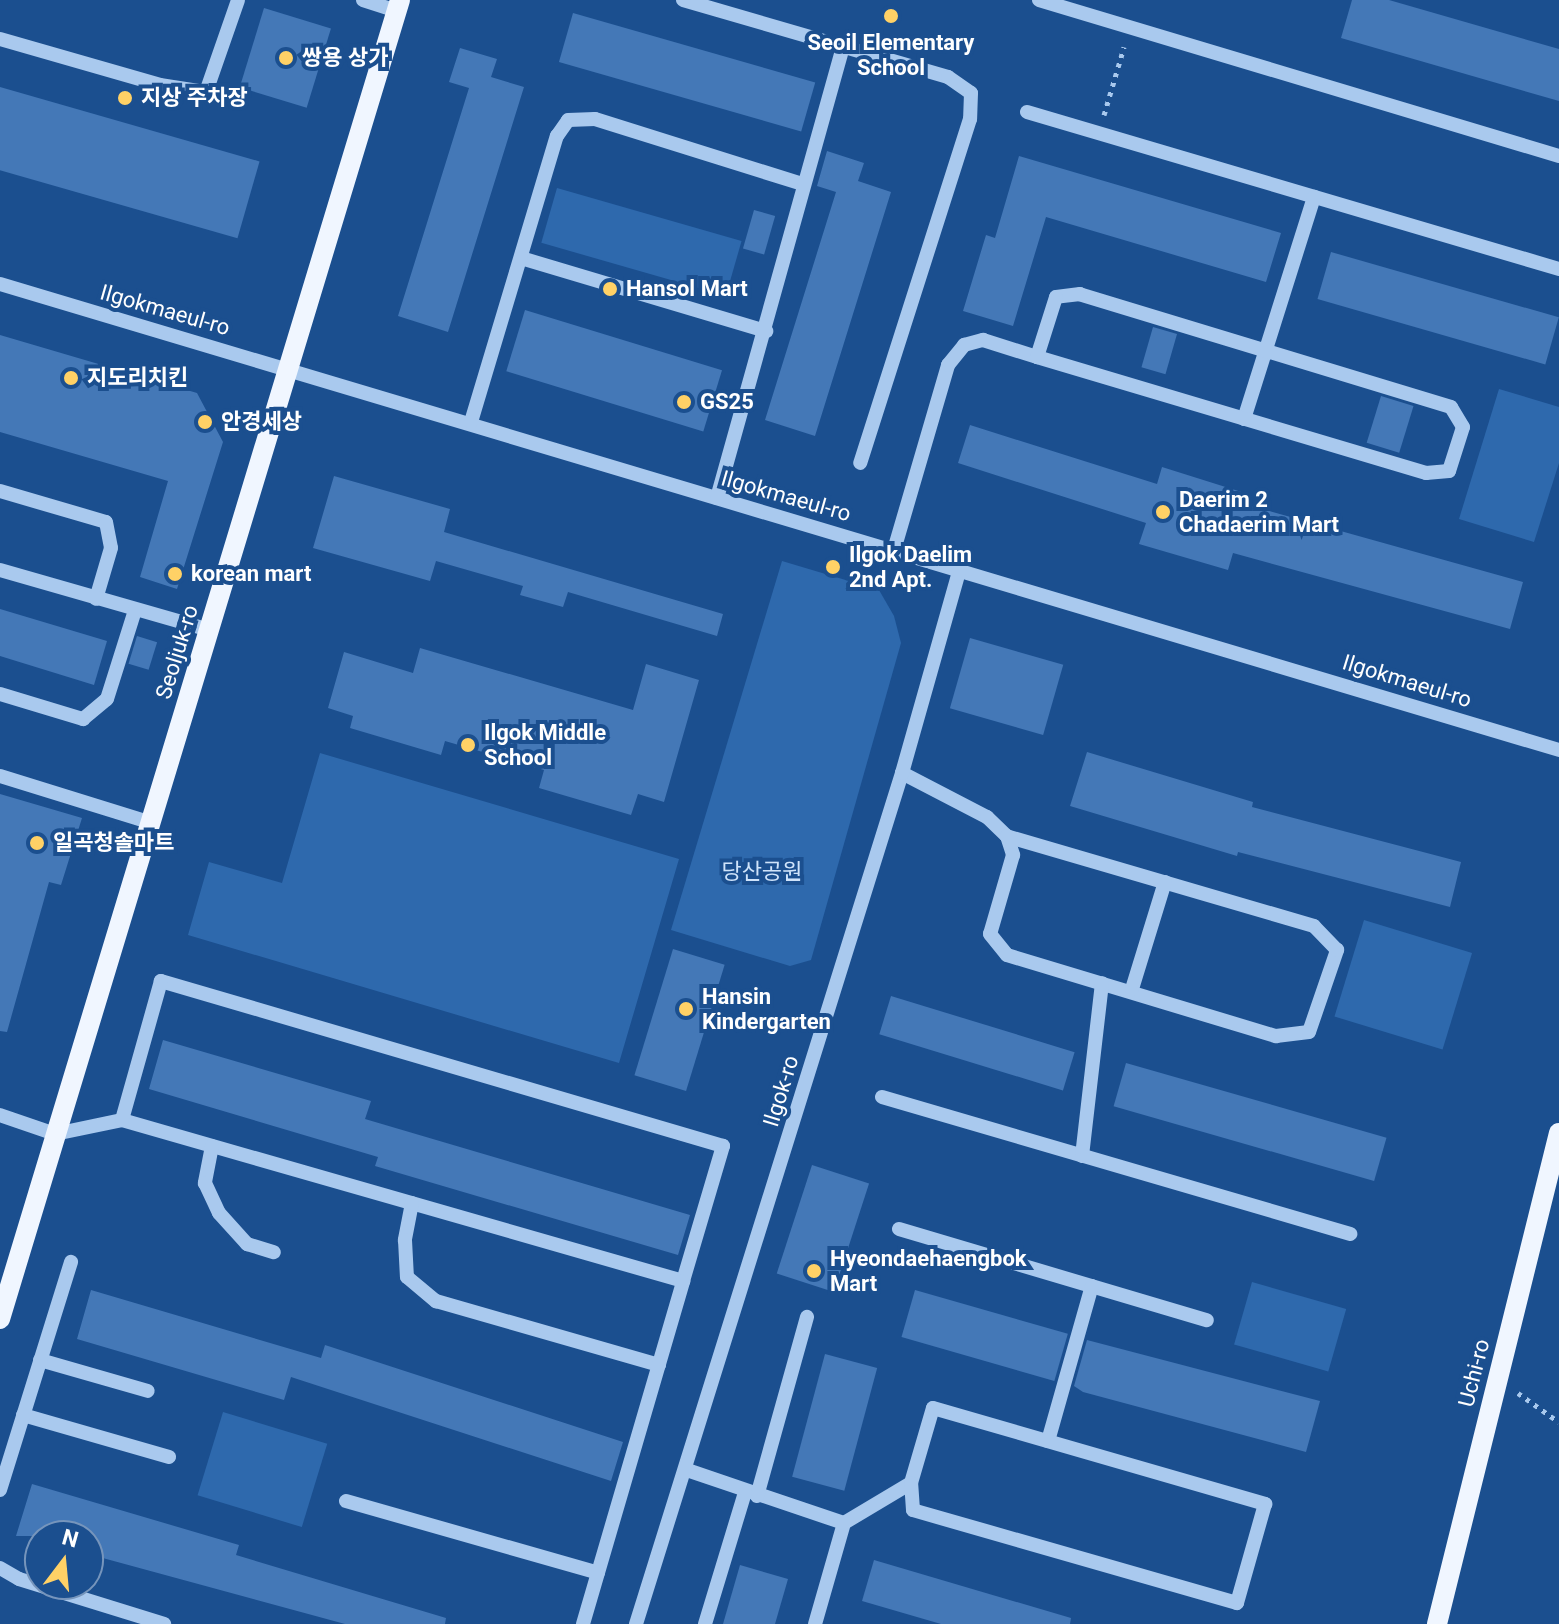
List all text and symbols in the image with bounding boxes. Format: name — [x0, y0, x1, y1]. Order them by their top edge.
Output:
marker: Seoil Elementary School — [882, 7, 900, 25]
place label: Seoil Elementary School — [808, 29, 974, 80]
place label: 쌍용 상가 — [302, 45, 388, 71]
marker: 쌍용 상가 — [277, 49, 295, 67]
place label: 지상 주차장 — [141, 85, 248, 111]
marker: 지상 주차장 — [116, 89, 134, 107]
place label: Hansol Mart — [626, 276, 748, 302]
street label: Ilgokmaeul-ro — [97, 279, 233, 341]
marker: Hansol Mart — [601, 280, 619, 298]
place label: 지도리치킨 — [87, 365, 188, 391]
marker: 지도리치킨 — [62, 369, 80, 387]
place label: GS25 — [700, 389, 754, 415]
marker: GS25 — [675, 393, 693, 411]
place label: 안경세상 — [221, 409, 302, 435]
marker: 안경세상 — [196, 413, 214, 431]
street label: Ilgokmaeul-ro — [718, 465, 854, 527]
place label: Daerim 2 Chadaerim Mart — [1179, 486, 1339, 538]
marker: Daerim 2 Chadaerim Mart — [1154, 503, 1172, 521]
place label: Ilgok Daelim 2nd Apt. — [849, 541, 972, 592]
marker: Ilgok Daelim 2nd Apt. — [824, 558, 842, 576]
place label: korean mart — [191, 561, 311, 587]
marker: korean mart — [166, 565, 184, 583]
street label: Seoljuk-ro — [150, 602, 204, 702]
street label: Ilgokmaeul-ro — [1339, 649, 1475, 713]
place label: Ilgok Middle School — [484, 719, 606, 770]
marker: Ilgok Middle School — [459, 736, 477, 754]
place label: 일곡청솔마트 — [53, 830, 174, 856]
marker: 일곡청솔마트 — [28, 834, 46, 852]
park label: 당산공원 — [722, 859, 802, 885]
place label: Hansin Kindergarten — [702, 983, 831, 1034]
marker: Hansin Kindergarten — [677, 1000, 695, 1018]
street label: Ilgok-ro — [758, 1052, 804, 1130]
place label: Hyeondaehaengbok Mart — [830, 1245, 1027, 1296]
marker: Hyeondaehaengbok Mart — [805, 1262, 823, 1280]
street label: Uchi-ro — [1453, 1336, 1495, 1410]
north arrow — [24, 1520, 104, 1600]
text: N — [59, 1524, 81, 1553]

